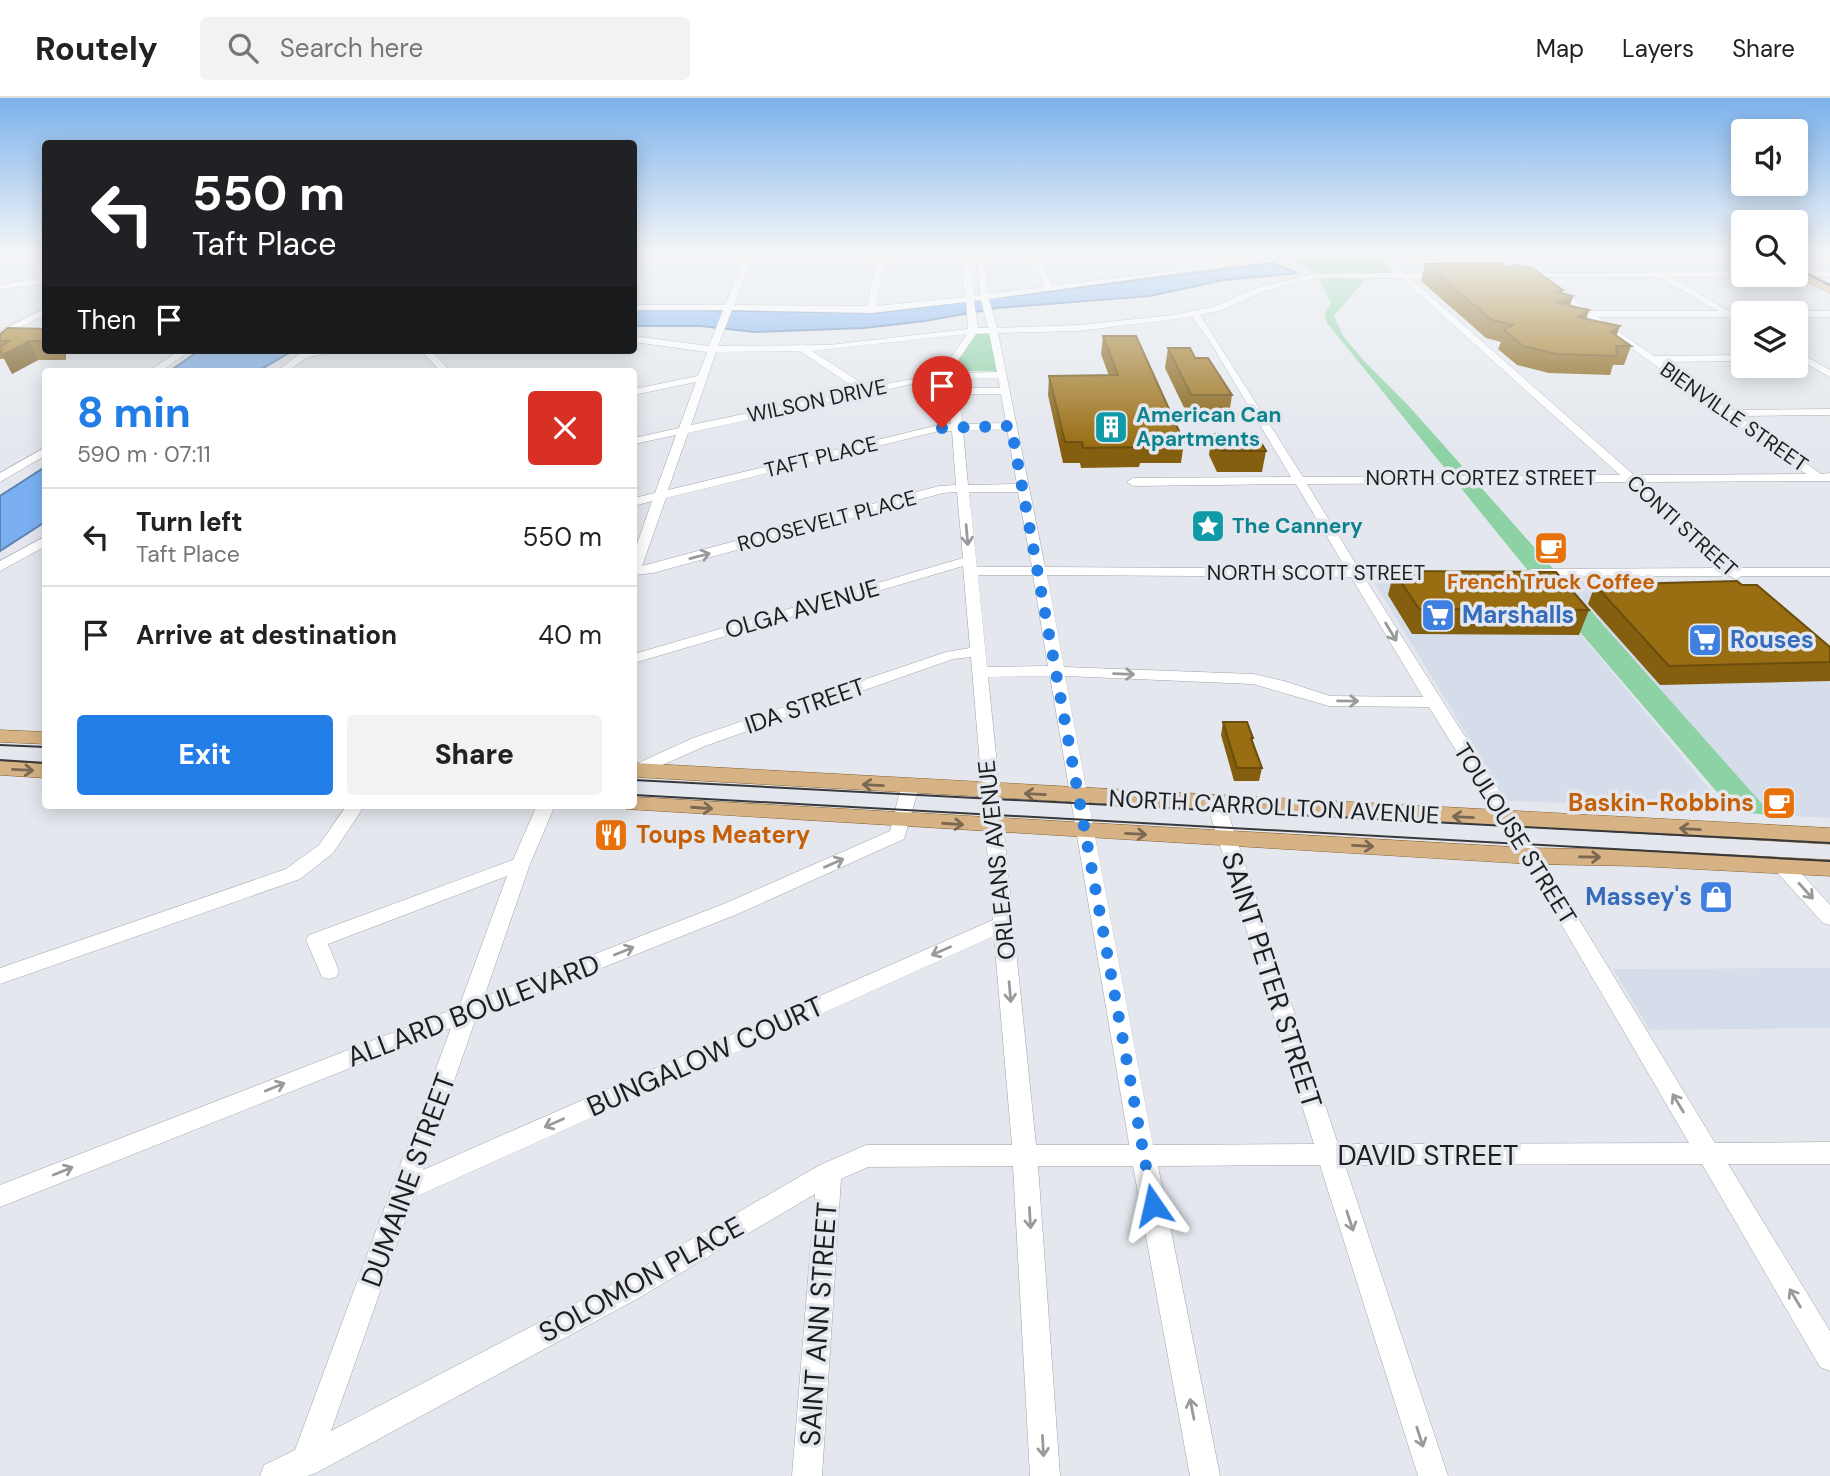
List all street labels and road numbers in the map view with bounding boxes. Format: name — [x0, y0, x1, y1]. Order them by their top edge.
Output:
street label: BIENVILLE STREET — [1655, 356, 1814, 479]
street label: WILSON DRIVE — [745, 373, 889, 429]
street label: TAFT PLACE — [761, 429, 881, 485]
street label: NORTH CORTEZ STREET — [1366, 464, 1597, 492]
street label: CONTI STREET — [1621, 469, 1743, 583]
street label: ROOSEVELT PLACE — [734, 484, 920, 558]
street label: NORTH SCOTT STREET — [1207, 559, 1425, 587]
street label: OLGA AVENUE — [721, 572, 883, 645]
street label: IDA STREET — [741, 671, 869, 741]
street label: TOULOUSE STREET — [1447, 737, 1584, 930]
street label: ORLEANS AVENUE — [971, 759, 1022, 962]
street label: NORTH CARROLLTON AVENUE — [1108, 782, 1440, 831]
street label: SAINT PETER STREET — [1213, 847, 1330, 1113]
street label: ALLARD BOULEVARD — [341, 945, 605, 1076]
street label: BUNGALOW COURT — [581, 988, 829, 1125]
street label: DUMAINE STREET — [353, 1068, 464, 1292]
street label: DAVID STREET — [1337, 1137, 1519, 1174]
street label: SAINT ANN STREET — [792, 1201, 845, 1447]
street label: SOLOMON PLACE — [532, 1208, 750, 1351]

